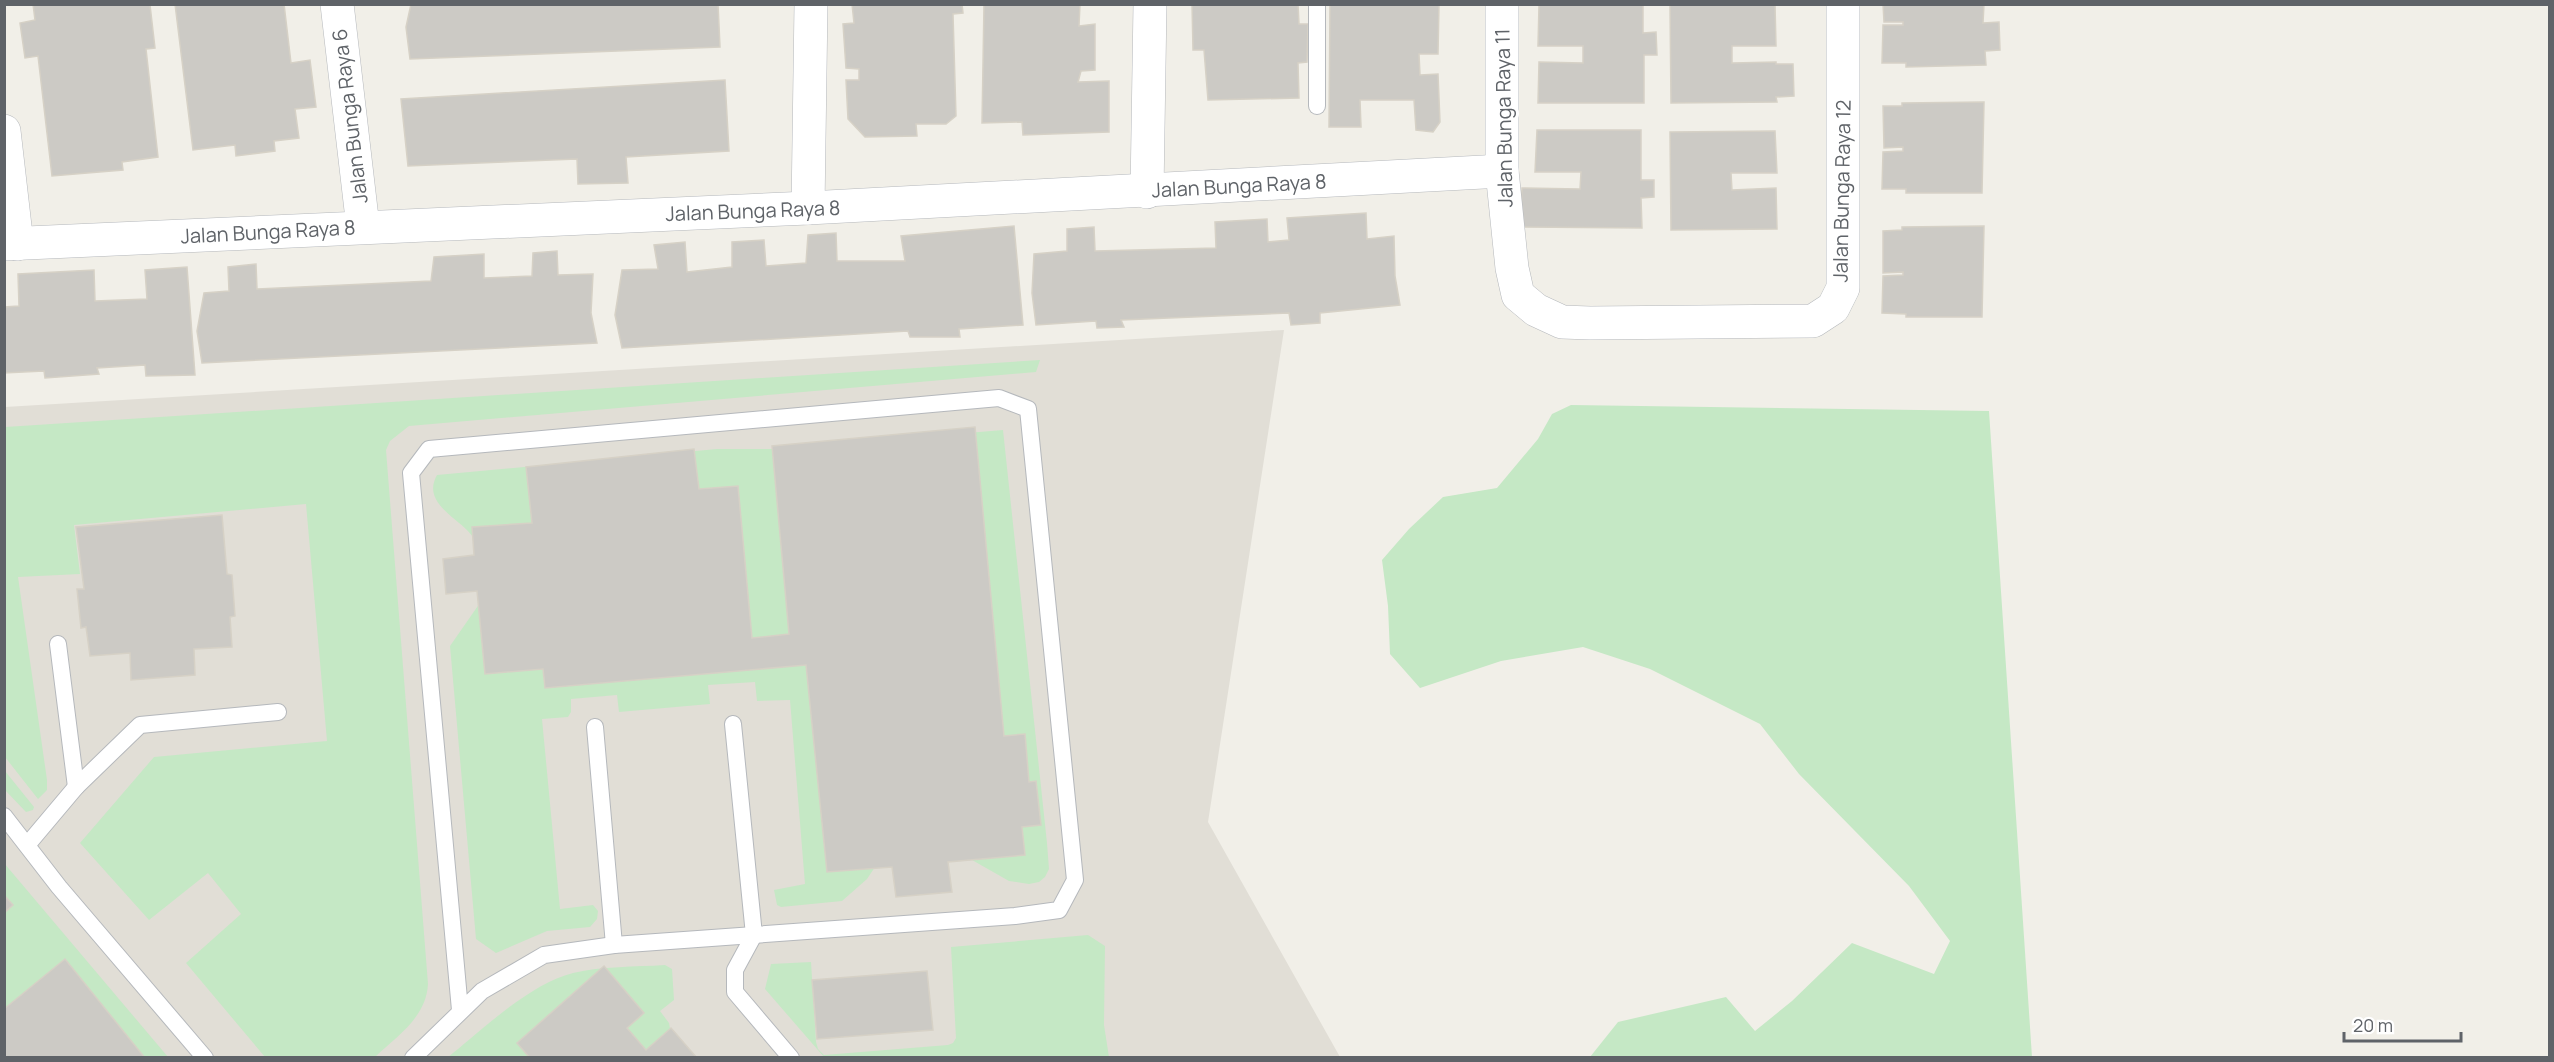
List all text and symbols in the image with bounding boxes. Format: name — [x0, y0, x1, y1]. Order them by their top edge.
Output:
street label: Jalan Bunga Raya 6 — [325, 27, 374, 205]
street label: Jalan Bunga Raya 11 — [1488, 28, 1519, 208]
street label: Jalan Bunga Raya 12 — [1826, 99, 1857, 283]
street label: Jalan Bunga Raya 8 — [1151, 167, 1327, 204]
street label: Jalan Bunga Raya 8 — [665, 194, 841, 227]
street label: Jalan Bunga Raya 8 — [180, 213, 356, 250]
scale bar — [2344, 1005, 2461, 1043]
text: 20 m — [2353, 1013, 2393, 1037]

